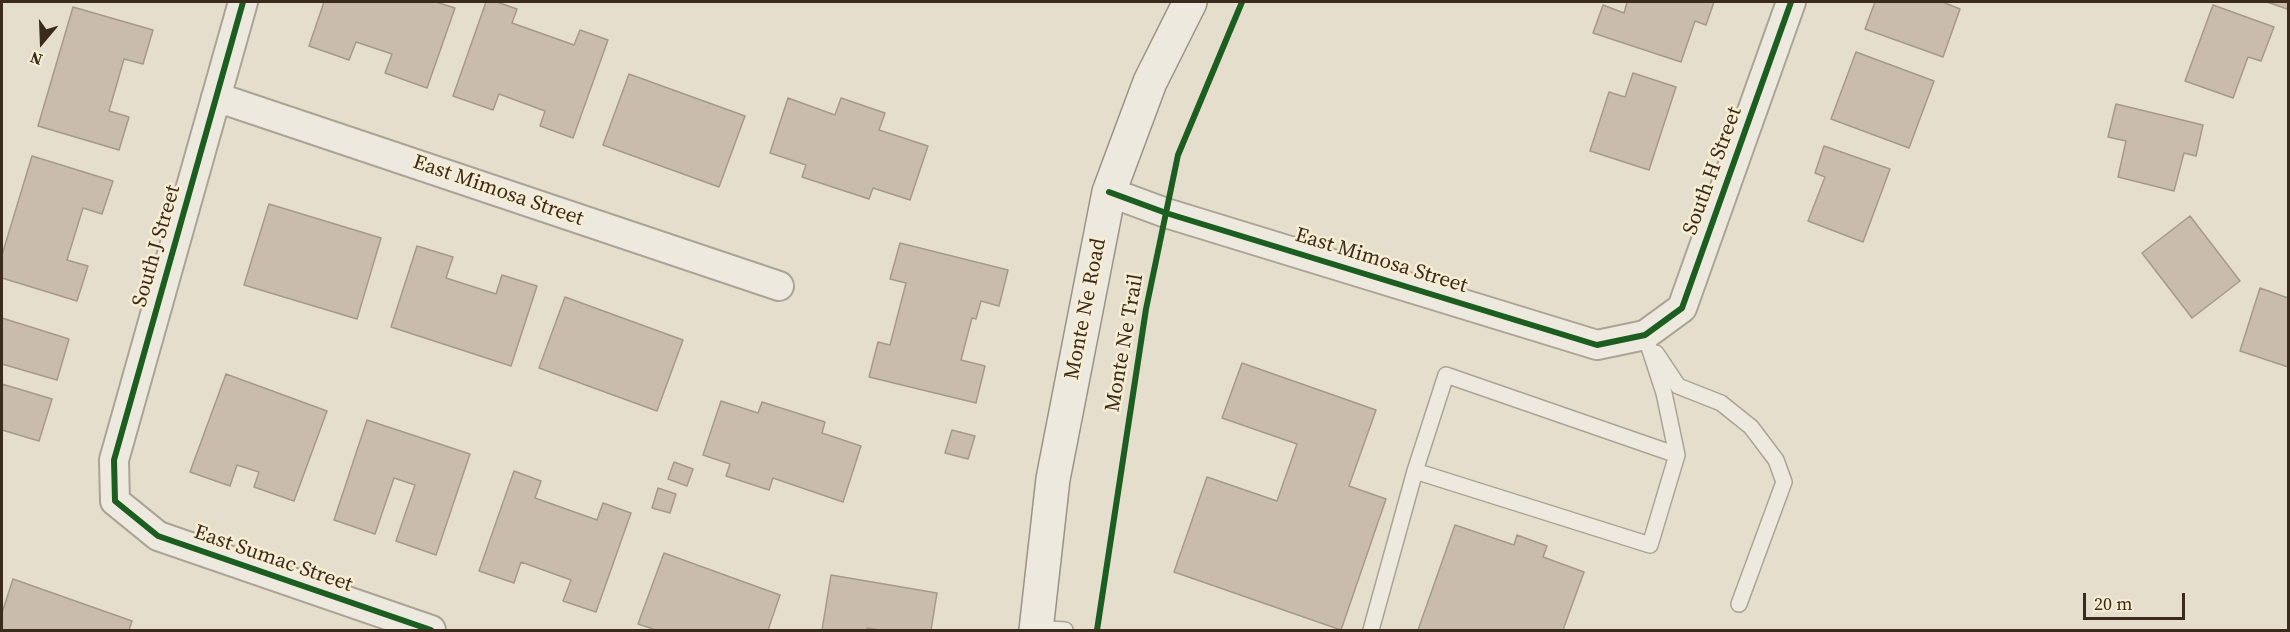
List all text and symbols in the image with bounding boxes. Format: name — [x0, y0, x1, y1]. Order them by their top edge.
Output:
north arrow — [12, 12, 72, 72]
text: N — [27, 47, 45, 71]
street label: South H Street — [1678, 104, 1748, 238]
street label: East Mimosa Street — [409, 150, 587, 232]
street label: South J Street — [128, 182, 186, 310]
street label: East Mimosa Street — [1292, 223, 1470, 299]
street label: Monte Ne Road — [1060, 236, 1112, 382]
street label: Monte Ne Trail — [1100, 272, 1150, 414]
street label: East Sumac Street — [190, 520, 356, 598]
scale bar — [2086, 581, 2188, 619]
text: 20 m — [2094, 591, 2132, 616]

